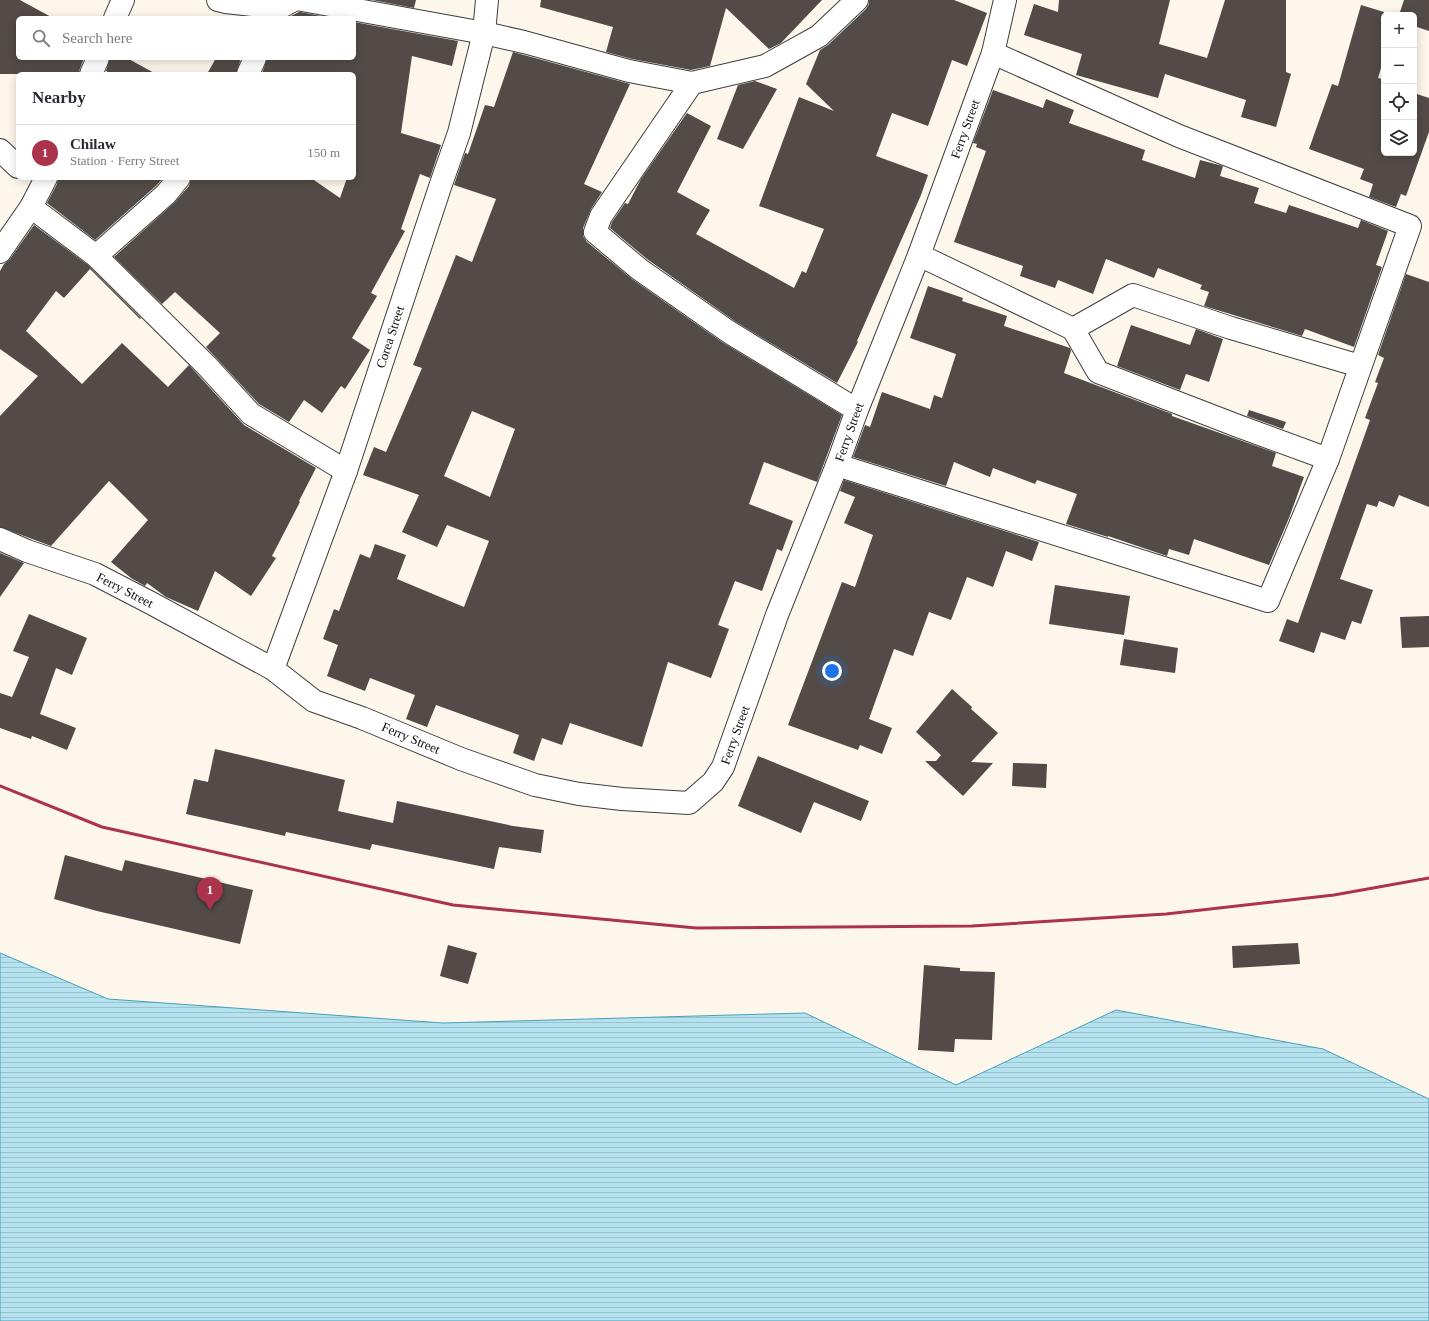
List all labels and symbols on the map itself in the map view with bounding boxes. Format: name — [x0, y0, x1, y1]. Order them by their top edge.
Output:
street label: Ferry Street — [947, 97, 983, 161]
street label: Corea Street — [373, 304, 407, 370]
street label: Ferry Street — [831, 400, 867, 464]
street label: Ferry Street — [94, 569, 156, 611]
your location — [822, 661, 842, 681]
street label: Ferry Street — [717, 703, 753, 767]
street label: Ferry Street — [380, 719, 443, 757]
pin: 1 — [197, 877, 223, 910]

